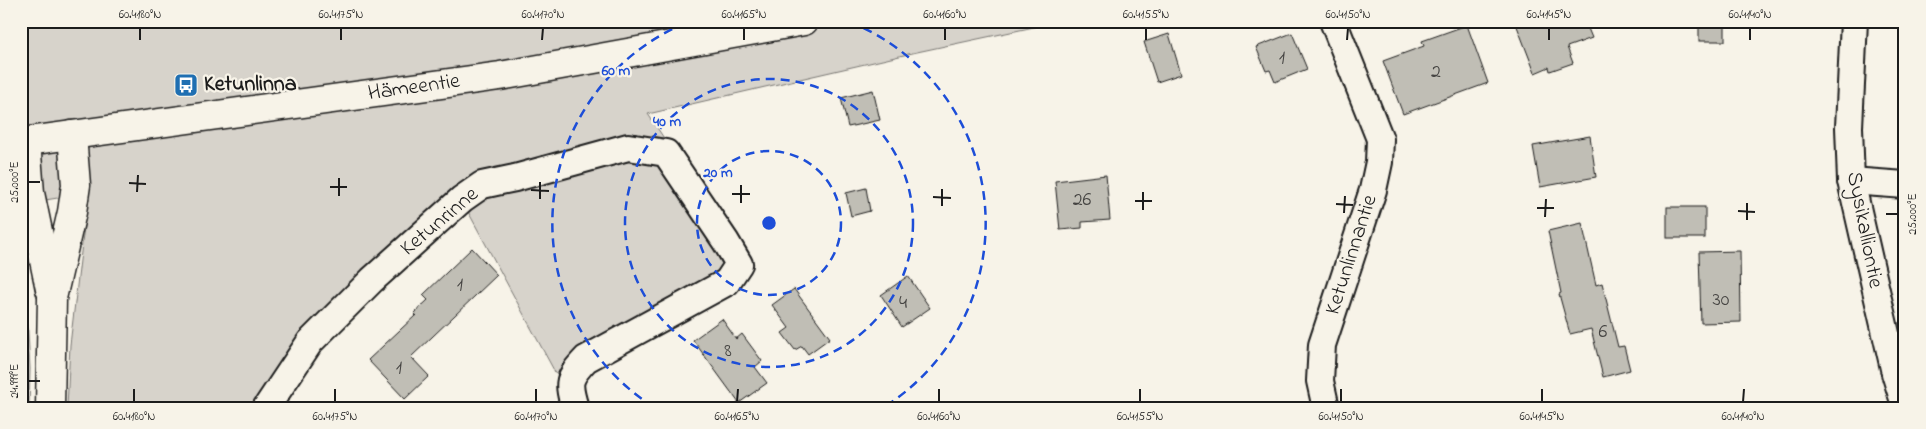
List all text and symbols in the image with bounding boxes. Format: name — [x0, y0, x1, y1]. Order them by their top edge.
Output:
text: 60.4180°N — [119, 6, 161, 24]
text: 60.4175°N — [319, 6, 363, 24]
text: 60.4170°N — [521, 6, 565, 24]
text: 60.4165°N — [721, 6, 767, 24]
text: 60.4160°N — [923, 6, 967, 24]
text: 60.4155°N — [1123, 6, 1169, 24]
text: 60.4150°N — [1325, 6, 1371, 24]
text: 60.4145°N — [1527, 6, 1571, 24]
text: 60.4140°N — [1728, 6, 1772, 24]
house number: 1 — [1279, 44, 1285, 73]
house number: 2 — [1431, 58, 1441, 87]
text: 60 m — [601, 60, 631, 82]
street label: Hämeentie — [366, 66, 462, 110]
place label: Ketunlinna — [204, 69, 297, 101]
bus stop icon: Ketunlinna — [173, 72, 199, 98]
text: 40 m — [652, 111, 681, 133]
text: 25.000°E — [6, 161, 24, 203]
text: 20 m — [702, 162, 733, 184]
street label: Sysikalliontie — [1836, 169, 1891, 291]
street label: Ketunrinne — [394, 180, 486, 264]
house number: 26 — [1073, 186, 1092, 215]
street label: Ketunlinnantie — [1318, 191, 1387, 319]
text: 25.000°E — [1904, 193, 1922, 235]
centre of rings — [760, 214, 778, 232]
house number: 1 — [457, 271, 463, 300]
house number: 30 — [1713, 286, 1730, 315]
house number: 4 — [899, 289, 907, 318]
house number: 6 — [1599, 318, 1608, 347]
house number: 8 — [724, 337, 732, 366]
house number: 1 — [396, 354, 402, 383]
text: 24.999°E — [6, 364, 24, 398]
text: 60.4180°N — [113, 408, 155, 426]
text: 60.4175°N — [313, 408, 357, 426]
text: 60.4170°N — [514, 408, 558, 426]
text: 60.4165°N — [714, 408, 760, 426]
text: 60.4160°N — [917, 408, 961, 426]
text: 60.4155°N — [1117, 408, 1163, 426]
text: 60.4150°N — [1318, 408, 1364, 426]
text: 60.4145°N — [1520, 408, 1564, 426]
text: 60.4140°N — [1721, 408, 1765, 426]

